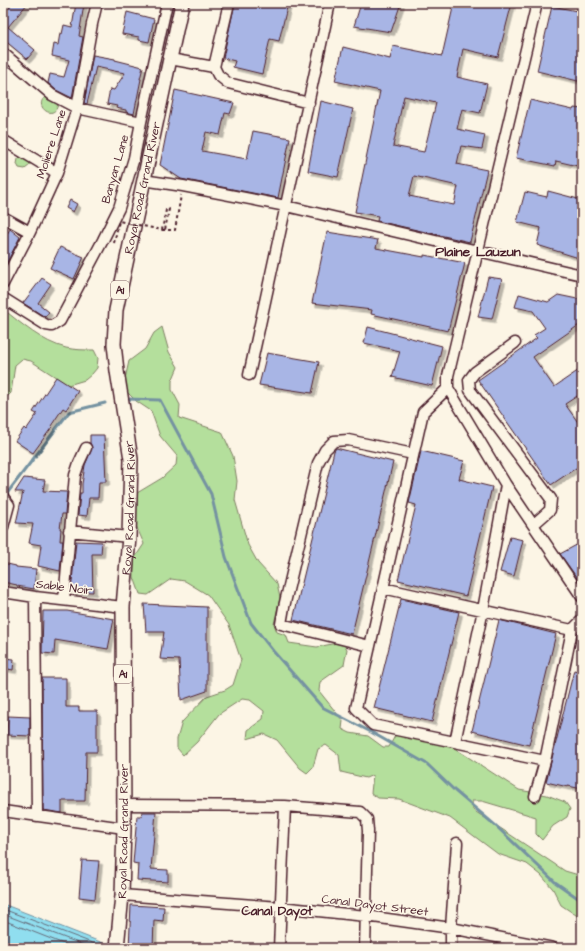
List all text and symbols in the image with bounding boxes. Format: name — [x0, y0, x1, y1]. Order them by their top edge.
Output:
street label: Moliere Lane — [32, 107, 71, 181]
street label: Royal Road Grand River — [120, 120, 165, 255]
street label: Banyan Lane — [98, 132, 135, 206]
district label: Plaine Lauzun — [435, 242, 521, 262]
road number: A1 — [111, 281, 129, 299]
street label: Royal Road Grand River — [118, 439, 140, 576]
street label: Sable Noir — [35, 576, 93, 599]
road number: A1 — [114, 665, 132, 683]
street label: Royal Road Grand River — [114, 763, 133, 899]
street label: Canal Dayot Street — [321, 891, 429, 921]
district label: Canal Dayot — [242, 902, 313, 921]

